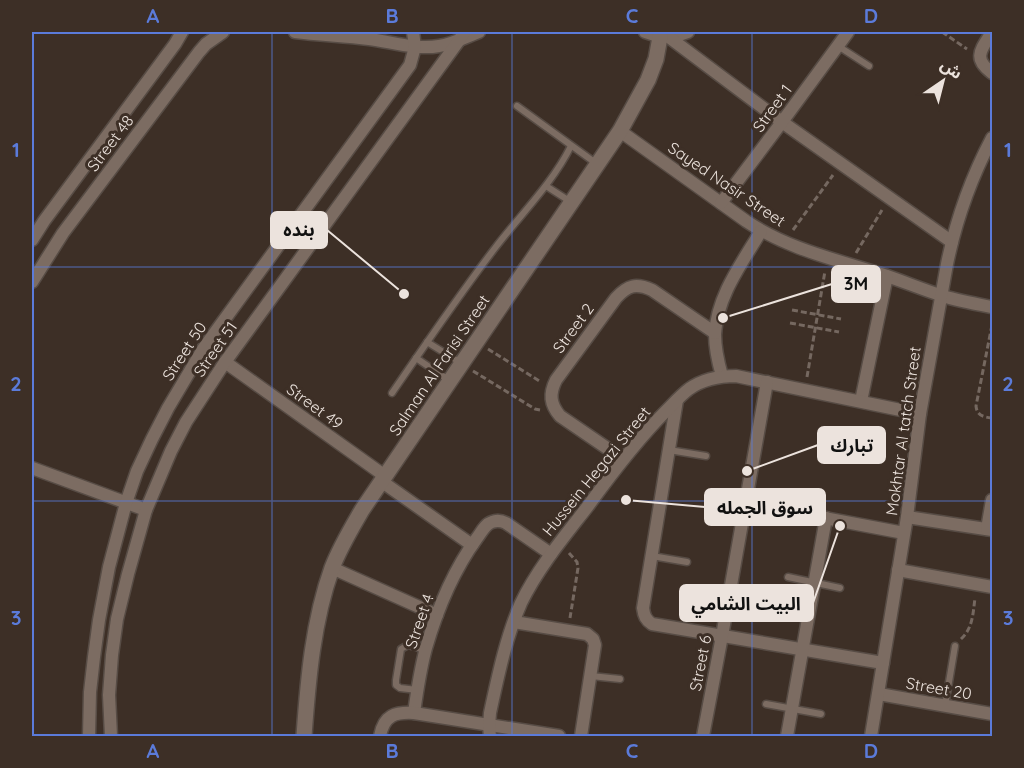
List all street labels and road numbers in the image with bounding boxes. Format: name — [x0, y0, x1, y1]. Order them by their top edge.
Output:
street label: Street 1 — [748, 80, 796, 136]
street label: Street 48 — [82, 111, 138, 175]
street label: Sayed Nasir Street — [664, 137, 790, 231]
street label: Salman Al Farisi Street — [384, 291, 494, 439]
street label: Street 2 — [548, 299, 598, 357]
street label: Street 50 — [158, 318, 210, 384]
street label: Street 51 — [189, 318, 241, 380]
street label: Mokhtar Al tatch Street — [881, 345, 925, 517]
street label: Street 49 — [283, 379, 347, 433]
street label: Hussein Hegazi Street — [538, 402, 654, 540]
street label: Street 4 — [400, 591, 438, 651]
street label: Street 6 — [685, 633, 715, 693]
street label: Street 20 — [905, 672, 973, 704]

